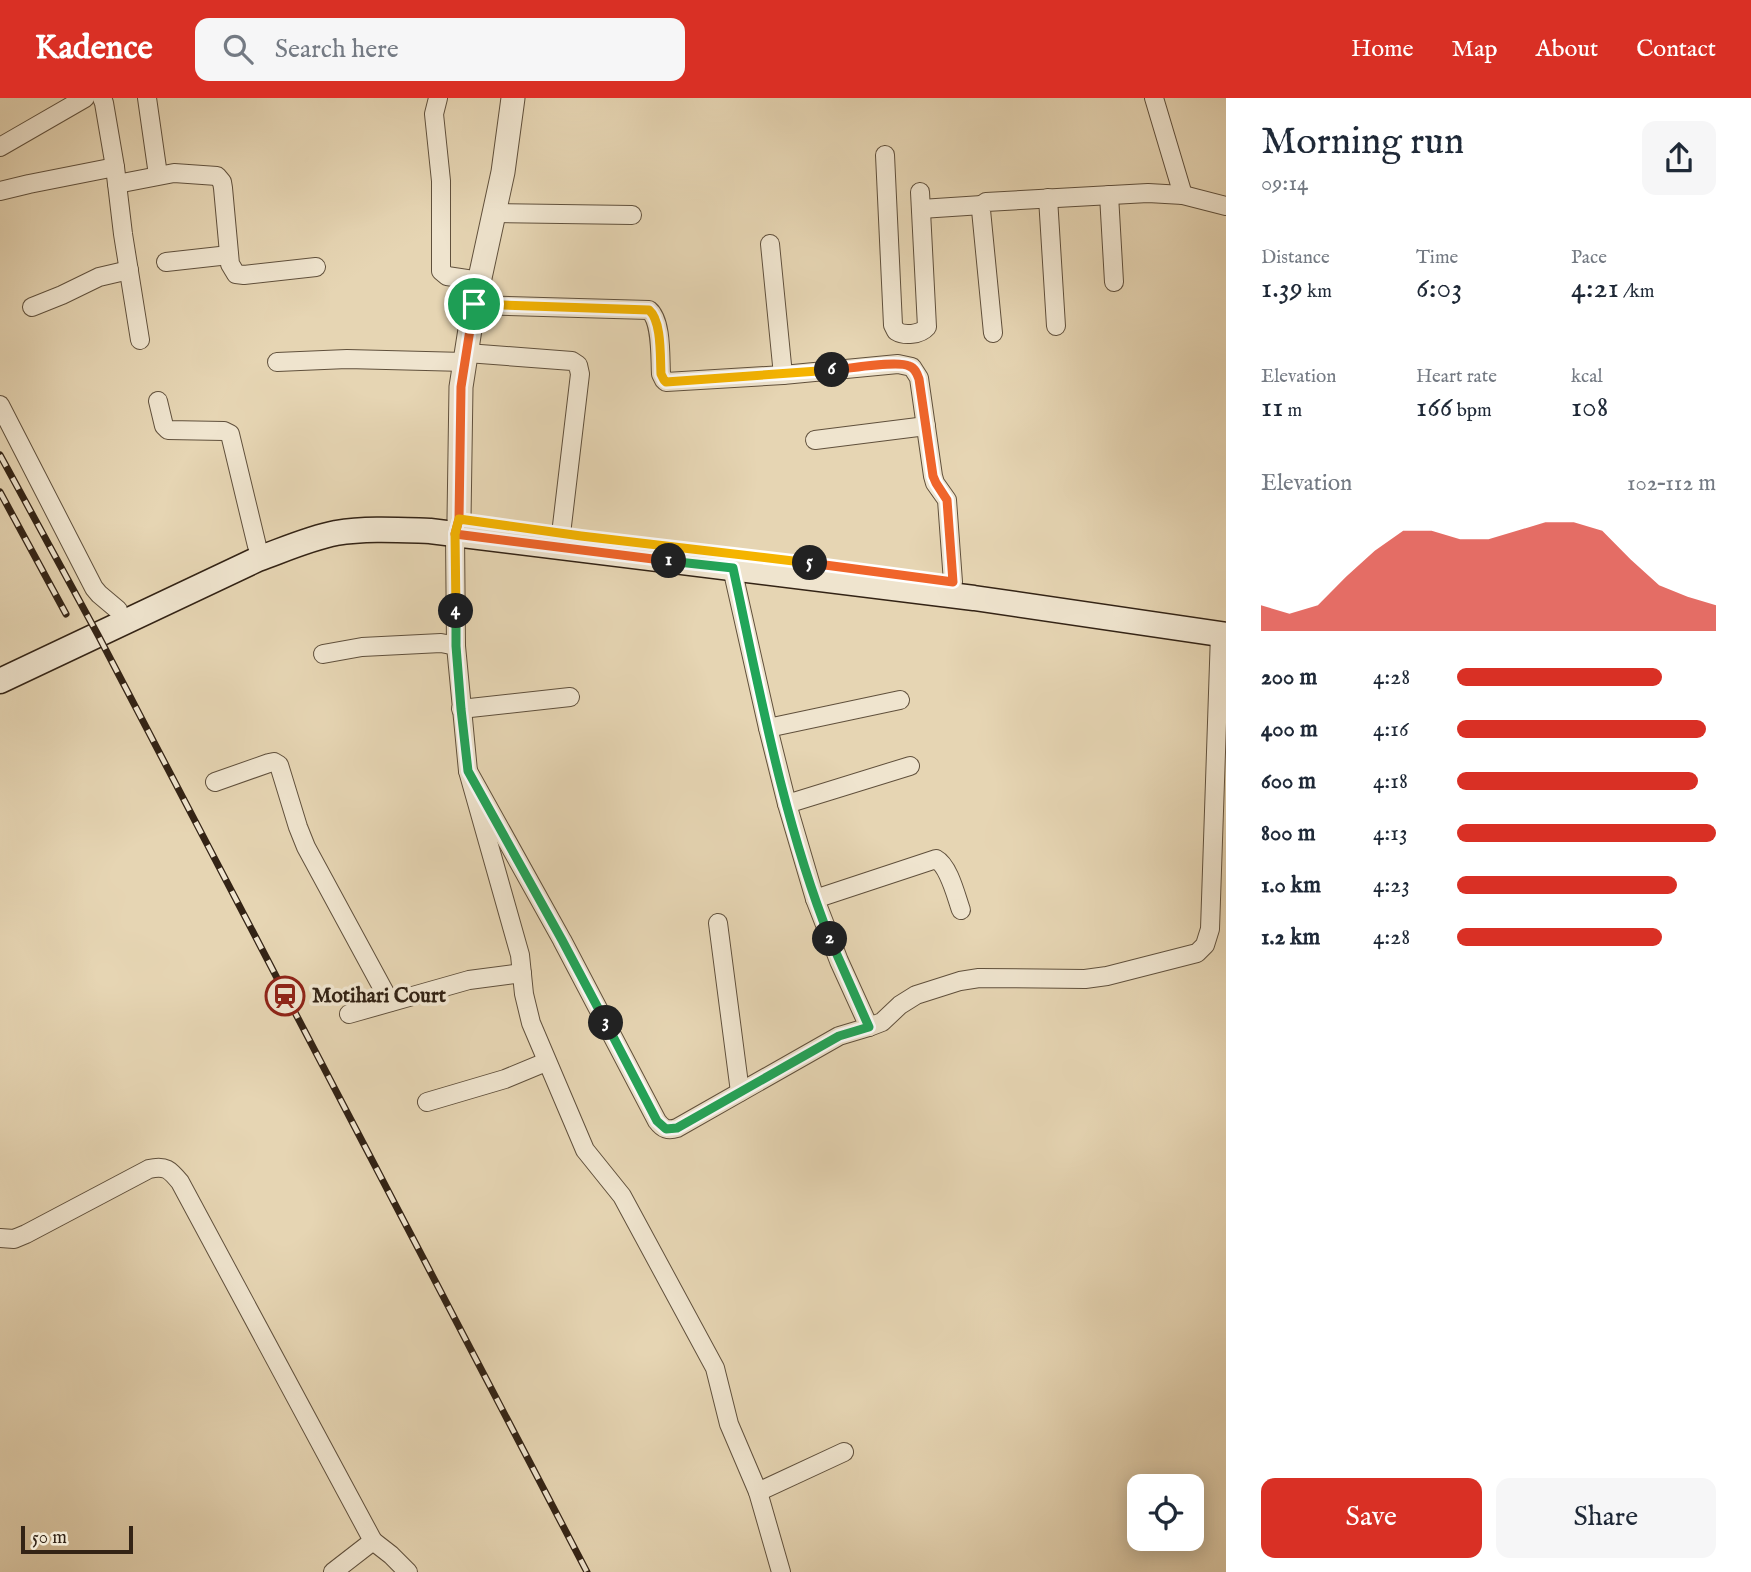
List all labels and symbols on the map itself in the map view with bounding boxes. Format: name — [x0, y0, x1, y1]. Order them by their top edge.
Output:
pin — [444, 274, 504, 334]
pin: 6 — [814, 352, 850, 388]
pin: 1 — [652, 544, 686, 578]
pin: 5 — [792, 546, 828, 580]
pin: 4 — [438, 594, 474, 628]
pin: 2 — [812, 922, 848, 956]
station icon: Motihari Court — [264, 975, 306, 1017]
place label: Motihari Court — [312, 983, 447, 1010]
pin: 3 — [588, 1006, 624, 1040]
scale bar — [21, 1523, 133, 1555]

